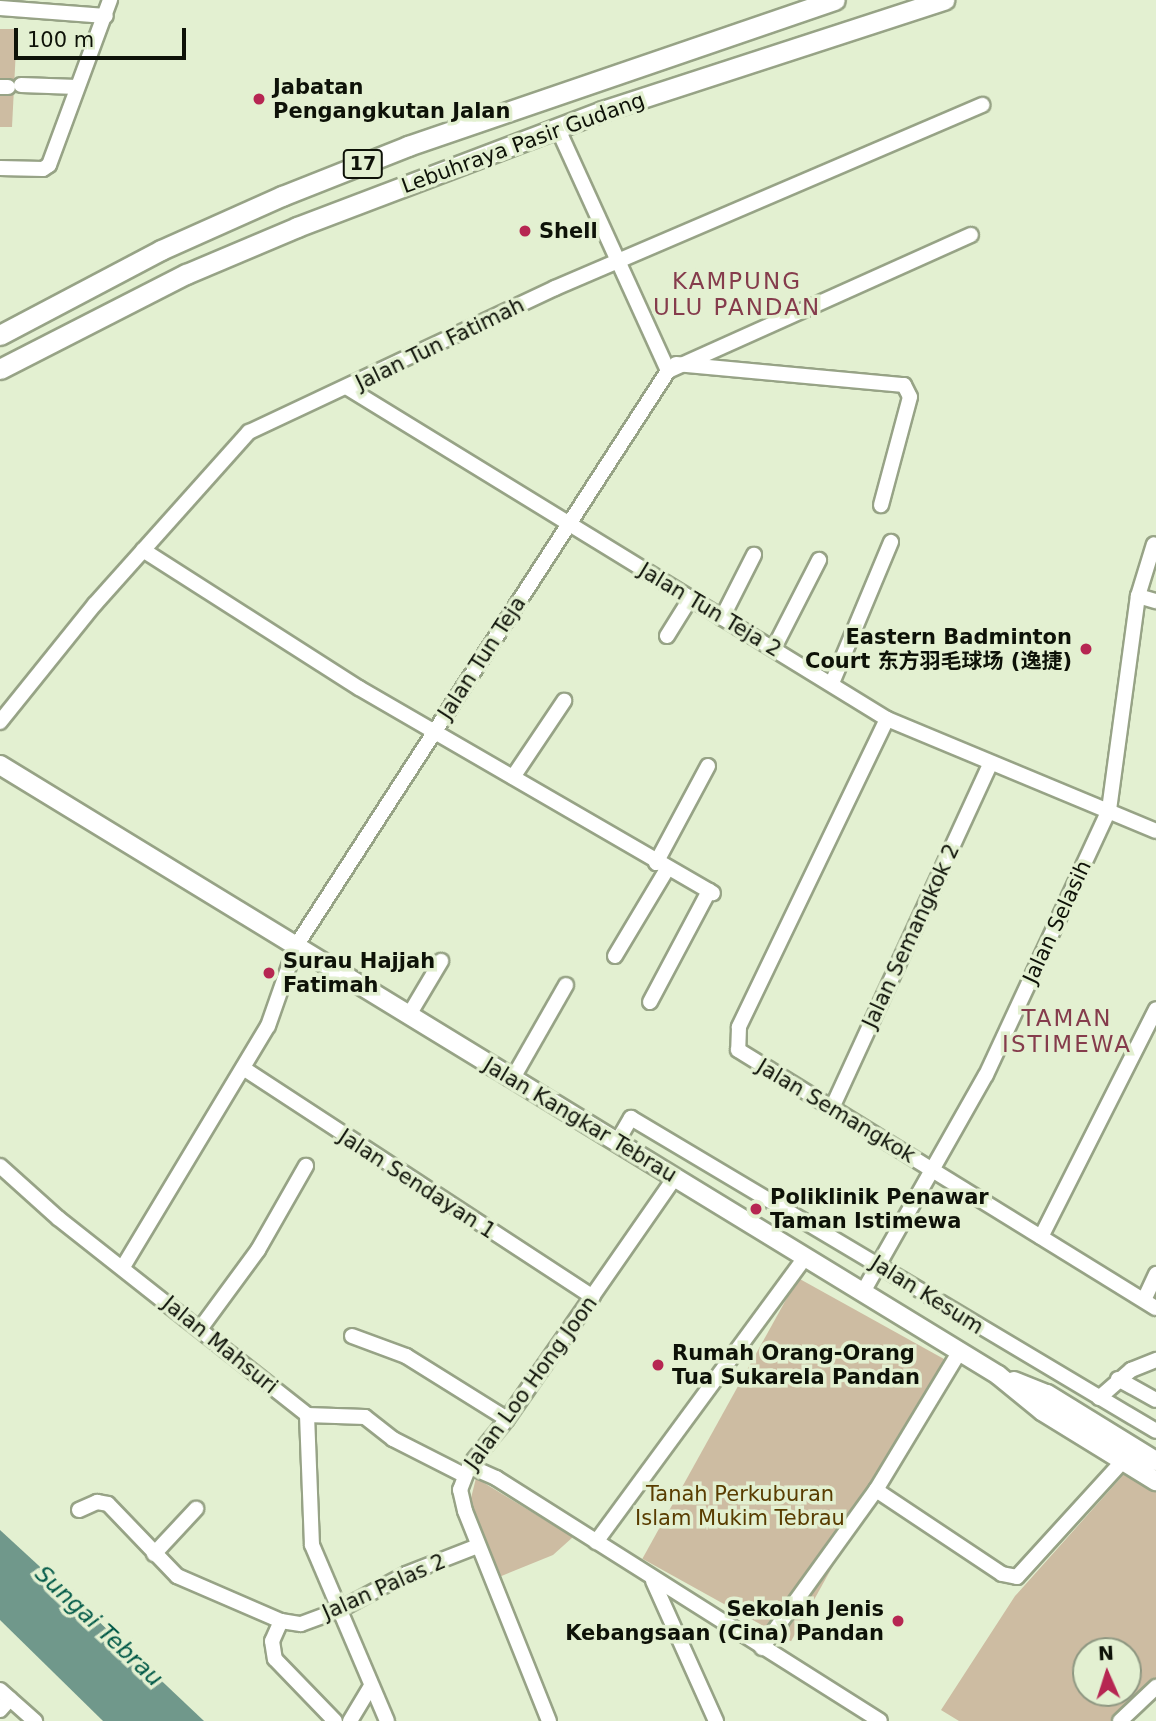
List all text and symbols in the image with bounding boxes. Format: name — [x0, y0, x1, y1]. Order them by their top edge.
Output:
scale bar — [18, 14, 189, 58]
text: 100 m — [27, 28, 94, 52]
place label: Jabatan Pengangkutan Jalan — [273, 74, 510, 124]
street label: Lebuhraya Pasir Gudang — [398, 87, 648, 199]
marker: Jabatan Pengangkutan Jalan — [251, 91, 267, 107]
road number: 17 — [342, 148, 384, 180]
place label: Shell — [539, 218, 598, 244]
marker: Shell — [517, 223, 533, 239]
district label: KAMPUNG ULU PANDAN — [654, 267, 820, 321]
street label: Jalan Tun Fatimah — [352, 292, 528, 396]
street label: Jalan Tun Teja 2 — [634, 558, 786, 662]
street label: Jalan Tun Teja — [433, 592, 531, 724]
place label: Eastern Badminton Court 东方羽毛球场 (逸捷) — [805, 624, 1072, 674]
marker: Eastern Badminton Court 东方羽毛球场 (逸捷) — [1078, 641, 1094, 657]
street label: Jalan Semangkok 2 — [857, 840, 965, 1032]
street label: Jalan Selasih — [1018, 857, 1096, 987]
place label: Surau Hajjah Fatimah — [283, 948, 435, 998]
marker: Surau Hajjah Fatimah — [261, 965, 277, 981]
district label: TAMAN ISTIMEWA — [1003, 1004, 1131, 1058]
street label: Jalan Kangkar Tebrau — [479, 1052, 681, 1188]
street label: Jalan Semangkok — [752, 1054, 920, 1168]
street label: Jalan Sendayan 1 — [334, 1124, 500, 1244]
place label: Poliklinik Penawar Taman Istimewa — [770, 1184, 989, 1234]
marker: Poliklinik Penawar Taman Istimewa — [748, 1201, 764, 1217]
street label: Jalan Kesum — [866, 1250, 988, 1340]
street label: Jalan Mahsuri — [157, 1291, 283, 1399]
street label: Jalan Loo Hong Joon — [459, 1291, 603, 1475]
place label: Rumah Orang-Orang Tua Sukarela Pandan — [672, 1340, 920, 1390]
marker: Rumah Orang-Orang Tua Sukarela Pandan — [650, 1357, 666, 1373]
park label: Tanah Perkuburan Islam Mukim Tebrau — [635, 1481, 845, 1531]
street label: Jalan Palas 2 — [319, 1549, 449, 1625]
water label: Sungai Tebrau — [30, 1560, 168, 1692]
place label: Sekolah Jenis Kebangsaan (Cina) Pandan — [565, 1596, 884, 1646]
marker: Sekolah Jenis Kebangsaan (Cina) Pandan — [890, 1613, 906, 1629]
north arrow — [1072, 1637, 1142, 1707]
text: N — [1097, 1642, 1115, 1664]

